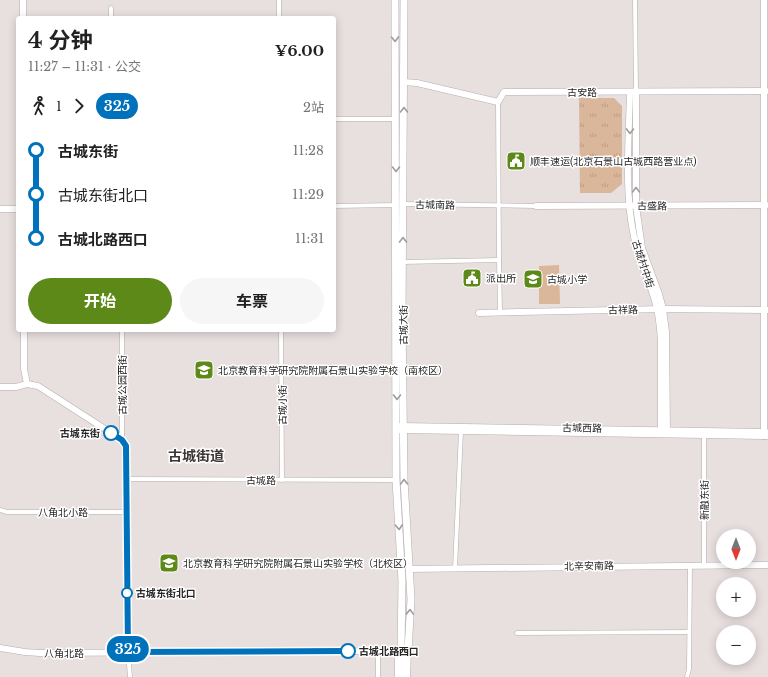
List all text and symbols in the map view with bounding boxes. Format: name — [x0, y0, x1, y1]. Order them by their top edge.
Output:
text: 4 分钟 — [28, 27, 92, 54]
one-way arrow — [391, 36, 399, 42]
text: ¥6.00 — [275, 41, 324, 60]
text: 11:27 – 11:31 · 公交 — [28, 58, 141, 75]
street label: 古安路 — [567, 86, 597, 99]
icon: walk — [28, 95, 50, 117]
icon: forward — [68, 95, 90, 117]
text: 325 — [104, 97, 130, 115]
text: 1 — [56, 98, 62, 115]
text: 2站 — [303, 99, 324, 116]
one-way arrow — [400, 107, 408, 113]
one-way arrow — [625, 128, 634, 134]
text: 古城东街 — [58, 142, 118, 161]
text: 11:28 — [293, 142, 324, 159]
public building icon: 顺丰速运(北京石景山古城西路营业点) — [505, 150, 527, 172]
place label: 顺丰速运(北京石景山古城西路营业点) — [530, 155, 697, 168]
one-way arrow — [392, 166, 400, 172]
text: 古城东街北口 — [58, 186, 148, 205]
text: 11:29 — [292, 186, 324, 203]
one-way arrow — [632, 187, 640, 193]
street label: 古城南路 — [415, 198, 455, 212]
street label: 古盛路 — [637, 199, 667, 213]
text: 古城北路西口 — [58, 230, 148, 249]
text: 11:31 — [295, 230, 324, 247]
one-way arrow — [399, 237, 407, 243]
street label: 古城村中街 — [629, 238, 657, 290]
public building icon: 派出所 — [461, 267, 483, 289]
school or university icon: 古城小学 — [522, 268, 544, 290]
place label: 派出所 — [486, 272, 516, 285]
place label: 古城小学 — [547, 273, 587, 286]
button: 开始 — [28, 278, 172, 324]
button: 车票 — [180, 278, 324, 324]
street label: 古祥路 — [608, 303, 638, 317]
street label: 古城大街 — [397, 305, 410, 345]
street label: 古城公园西街 — [116, 355, 129, 415]
school or university icon: 北京教育科学研究院附属石景山实验学校（南校区） — [193, 359, 215, 381]
place label: 北京教育科学研究院附属石景山实验学校（南校区） — [218, 364, 448, 377]
street label: 古城小街 — [276, 385, 289, 425]
one-way arrow — [393, 394, 401, 400]
street label: 古城西路 — [562, 421, 602, 435]
marker: 古城东街 — [103, 425, 119, 441]
place label: 古城东街 — [60, 427, 100, 440]
district label: 古城街道 — [168, 447, 224, 465]
street label: 古城路 — [246, 474, 276, 487]
one-way arrow — [400, 479, 409, 485]
street label: 新融东街 — [698, 480, 711, 520]
street label: 八角北小路 — [38, 506, 88, 519]
one-way arrow — [394, 524, 403, 530]
north arrow — [716, 529, 756, 569]
map controls — [716, 529, 756, 665]
school or university icon: 北京教育科学研究院附属石景山实验学校（北校区） — [158, 552, 180, 574]
place label: 北京教育科学研究院附属石景山实验学校（北校区） — [183, 557, 413, 570]
street label: 北辛安南路 — [564, 559, 614, 573]
button: + — [716, 577, 756, 617]
marker: 古城东街北口 — [121, 587, 133, 599]
place label: 古城东街北口 — [136, 587, 196, 600]
one-way arrow — [406, 609, 414, 615]
button: − — [716, 625, 756, 665]
line badge: 325 — [105, 636, 151, 662]
text: 325 — [115, 640, 141, 658]
marker: 古城北路西口 — [340, 643, 356, 659]
place label: 古城北路西口 — [359, 645, 419, 658]
street label: 八角北路 — [44, 647, 84, 660]

